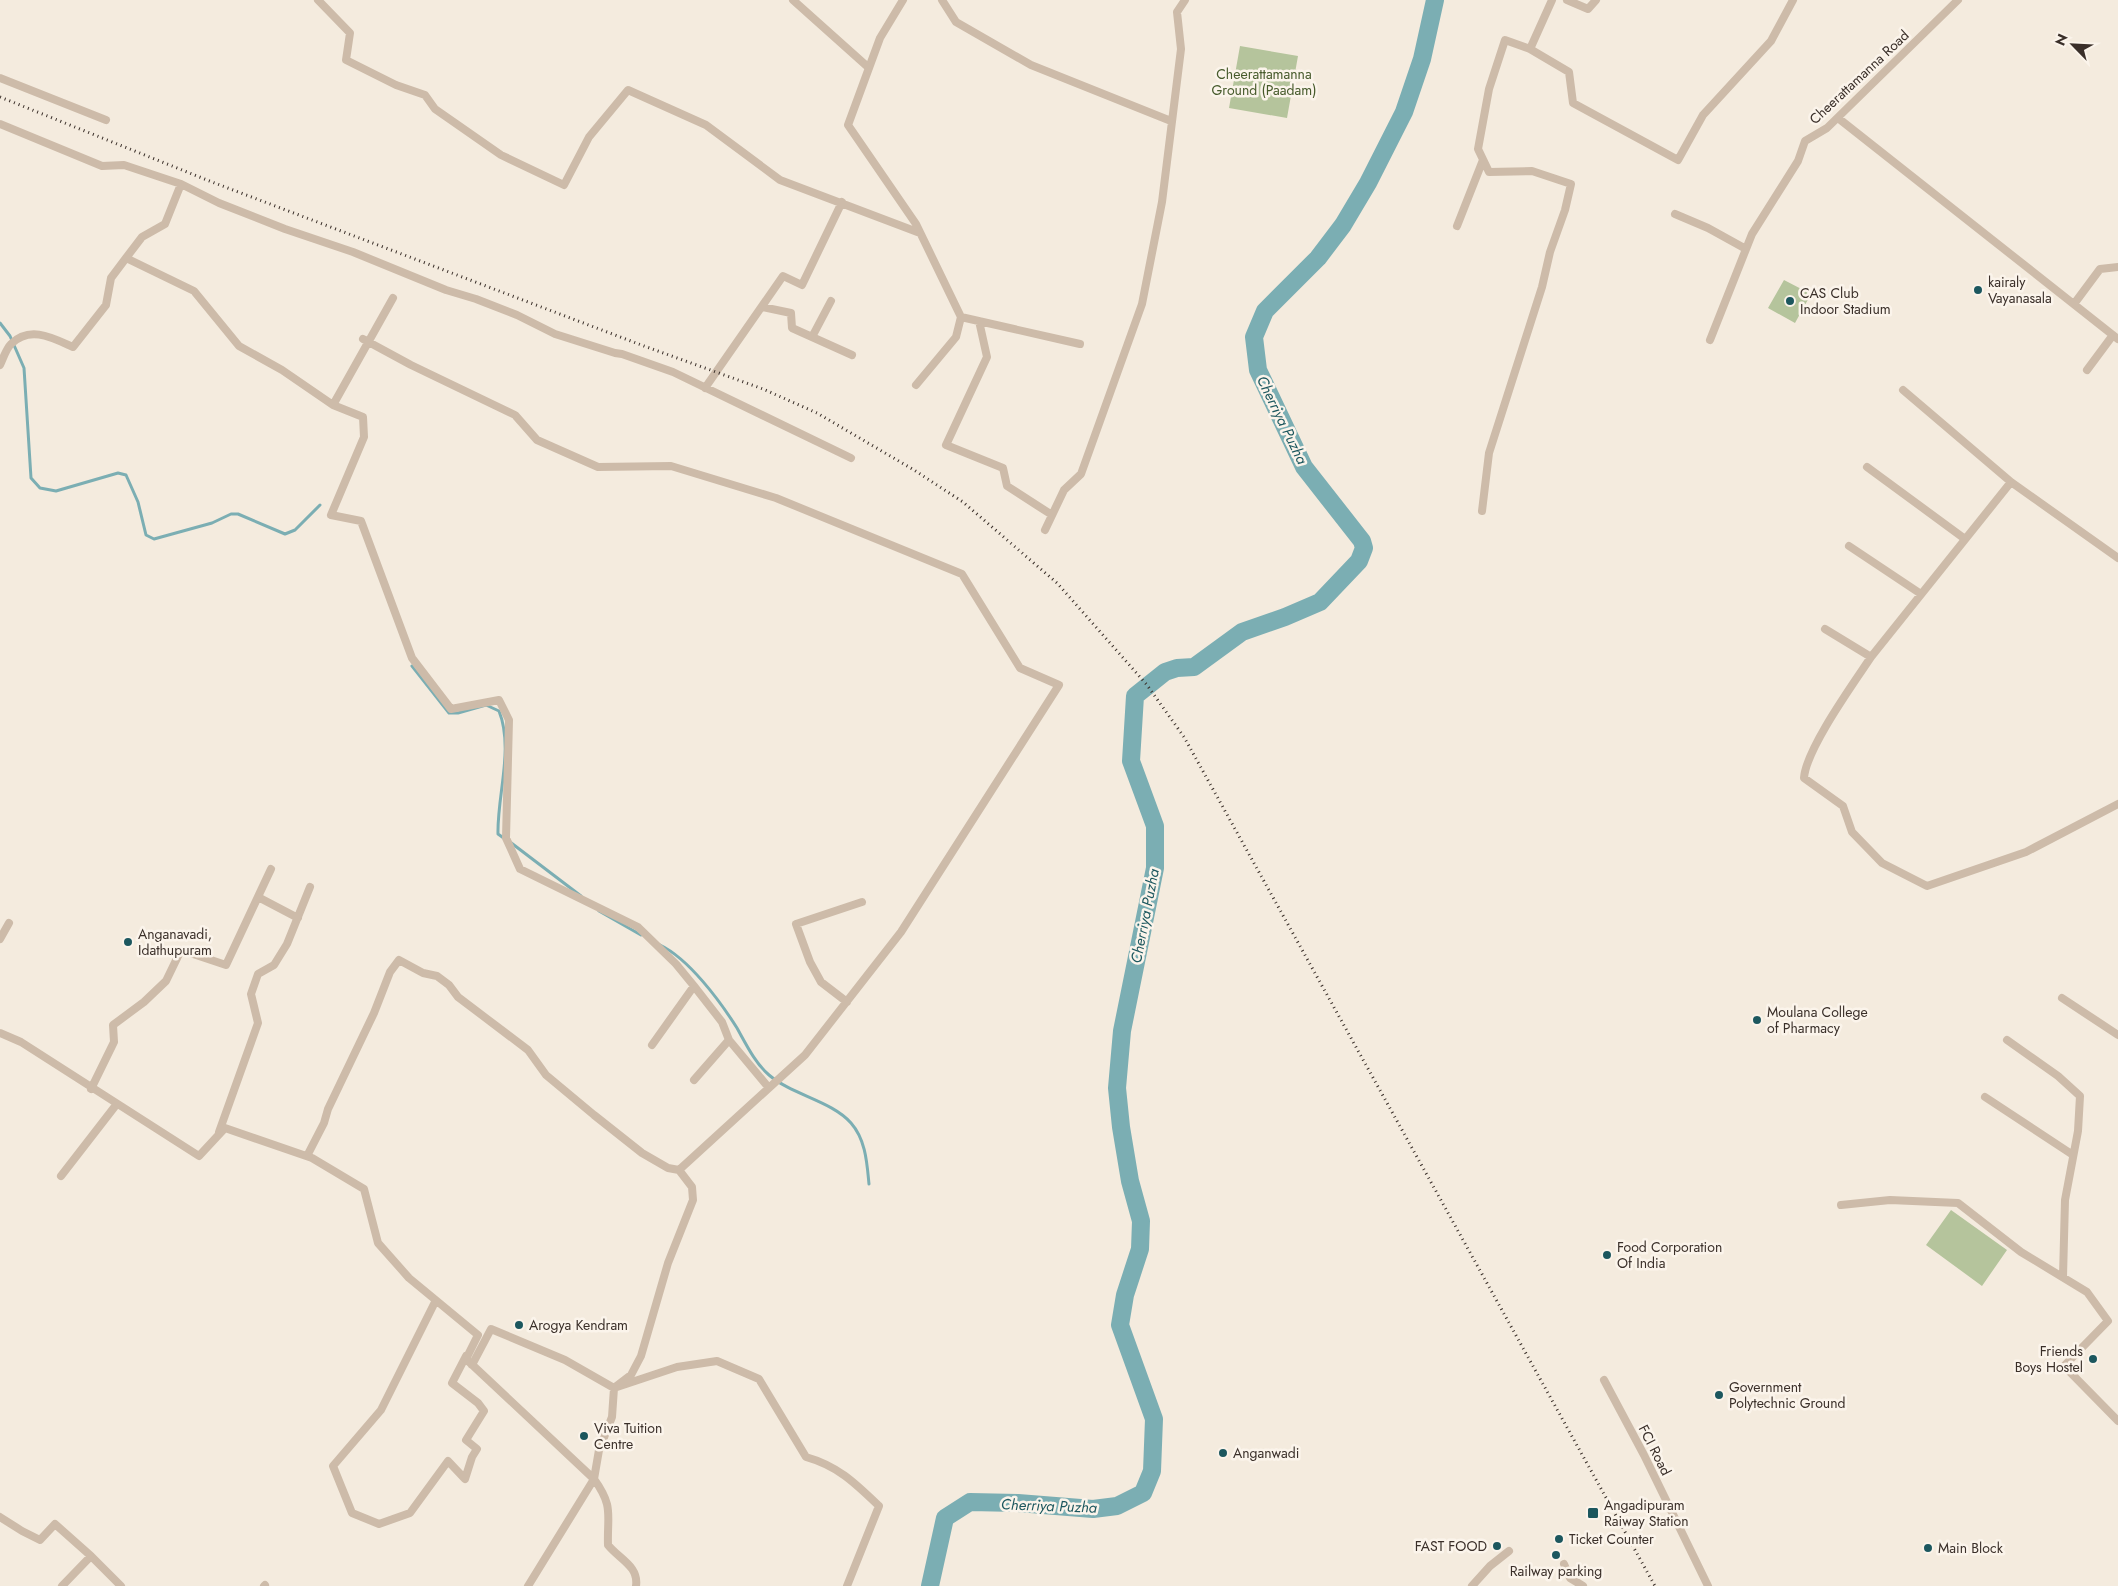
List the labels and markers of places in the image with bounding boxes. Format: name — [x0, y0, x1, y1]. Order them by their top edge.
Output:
place label: kairaly Vayanasala — [1988, 272, 2052, 308]
place label: CAS Club Indoor Stadium — [1800, 283, 1891, 319]
marker: kairaly Vayanasala — [1972, 284, 1984, 296]
marker: CAS Club Indoor Stadium — [1784, 295, 1796, 307]
place label: Anganavadi, Idathupuram — [138, 924, 212, 960]
marker: Anganavadi, Idathupuram — [122, 936, 134, 948]
place label: Moulana College of Pharmacy — [1767, 1002, 1868, 1038]
marker: Moulana College of Pharmacy — [1751, 1014, 1763, 1026]
place label: Food Corporation Of India — [1617, 1237, 1722, 1273]
marker: Food Corporation Of India — [1601, 1249, 1613, 1261]
place label: Arogya Kendram — [529, 1315, 628, 1335]
marker: Arogya Kendram — [513, 1319, 525, 1331]
place label: Friends Boys Hostel — [2015, 1341, 2083, 1377]
marker: Friends Boys Hostel — [2087, 1353, 2099, 1365]
place label: Government Polytechnic Ground — [1729, 1377, 1846, 1413]
marker: Government Polytechnic Ground — [1713, 1389, 1725, 1401]
place label: Viva Tuition Centre — [594, 1418, 662, 1454]
marker: Viva Tuition Centre — [578, 1430, 590, 1442]
place label: Anganwadi — [1233, 1443, 1299, 1463]
marker: Anganwadi — [1217, 1447, 1229, 1459]
place label: Angadipuram Raiway Station — [1604, 1495, 1689, 1531]
marker: Angadipuram Raiway Station — [1586, 1506, 1600, 1520]
place label: Ticket Counter — [1569, 1529, 1654, 1549]
marker: Ticket Counter — [1553, 1533, 1565, 1545]
place label: FAST FOOD — [1415, 1536, 1487, 1556]
place label: Main Block — [1938, 1538, 2004, 1558]
marker: FAST FOOD — [1491, 1540, 1503, 1552]
marker: Main Block — [1922, 1542, 1934, 1554]
marker: Railway parking — [1550, 1549, 1562, 1561]
place label: Railway parking — [1510, 1561, 1602, 1581]

